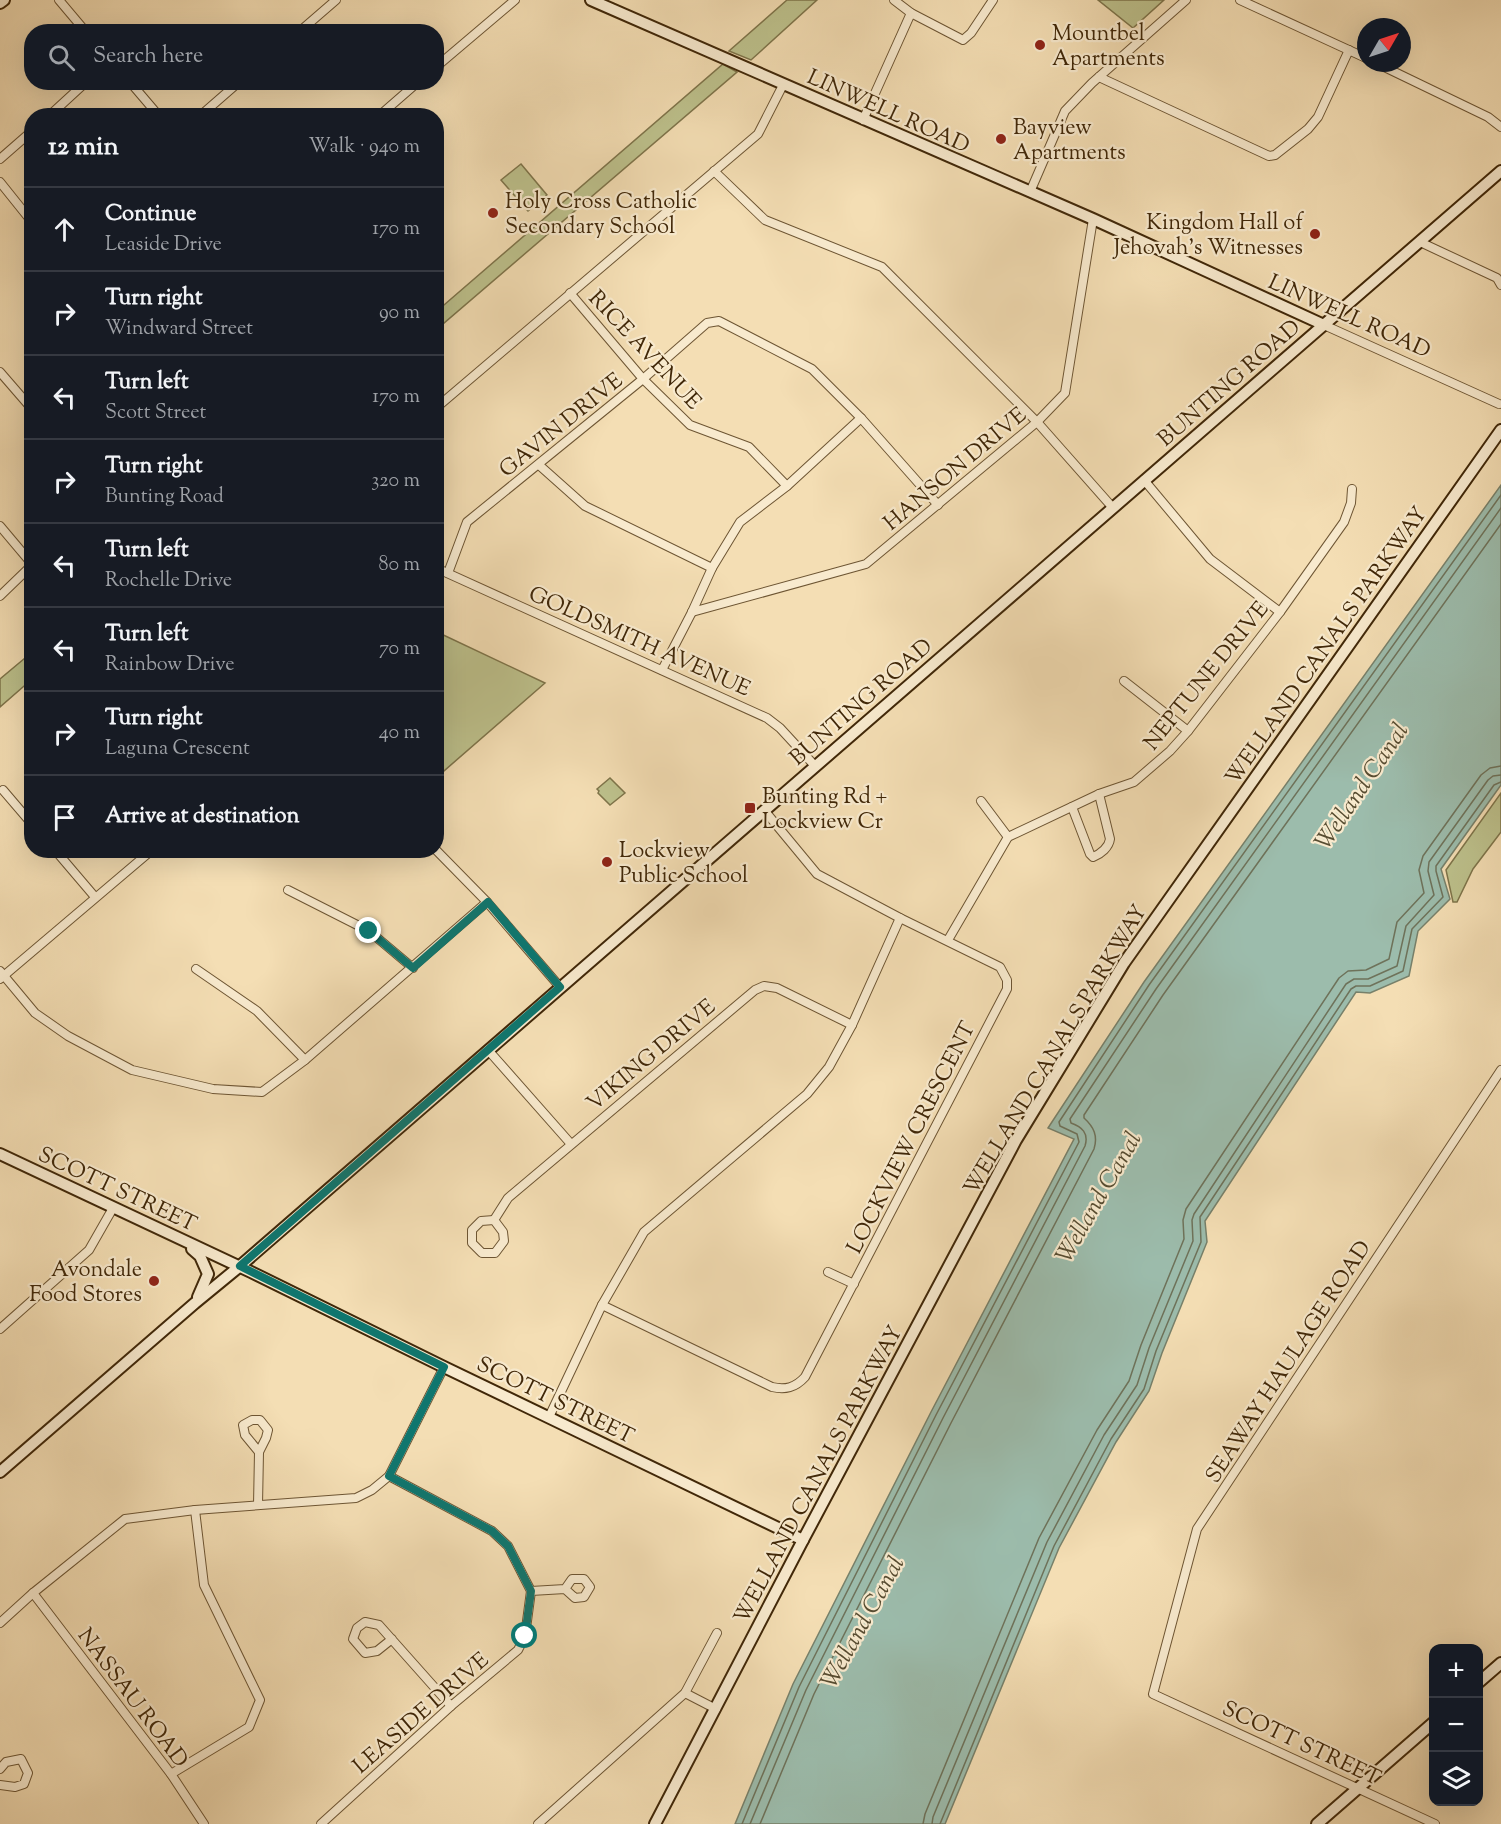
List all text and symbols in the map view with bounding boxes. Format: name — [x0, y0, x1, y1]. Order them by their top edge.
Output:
north arrow — [1357, 18, 1411, 72]
place label: Mountbel Apartments — [1052, 19, 1165, 76]
search box — [24, 24, 444, 90]
marker: Mountbel Apartments — [1033, 38, 1047, 52]
icon: search — [45, 41, 78, 74]
text: Search here — [93, 41, 203, 73]
street label: LINWELL ROAD — [801, 63, 974, 163]
place label: Bayview Apartments — [1013, 113, 1126, 170]
text: 12 min — [48, 129, 119, 166]
marker: Bayview Apartments — [994, 132, 1008, 146]
text: Walk · 940 m — [309, 133, 420, 162]
place label: Holy Cross Catholic Secondary School — [505, 187, 697, 244]
text: Continue — [105, 199, 196, 231]
marker: Holy Cross Catholic Secondary School — [486, 206, 500, 220]
place label: Kingdom Hall of Jehovah's Witnesses — [1113, 208, 1304, 265]
icon: ahead — [48, 213, 81, 246]
text: 170 m — [372, 215, 420, 244]
marker: Kingdom Hall of Jehovah's Witnesses — [1308, 227, 1322, 241]
text: Leaside Drive — [105, 231, 222, 260]
street label: LINWELL ROAD — [1262, 268, 1435, 368]
text: Turn right — [105, 283, 202, 315]
street label: RICE AVENUE — [580, 284, 708, 418]
icon: right — [48, 297, 81, 330]
text: 90 m — [379, 299, 420, 328]
street label: BUNTING ROAD — [1151, 313, 1309, 456]
text: Windward Street — [105, 315, 253, 344]
street label: GAVIN DRIVE — [493, 366, 631, 486]
text: Turn left — [105, 367, 188, 399]
icon: left — [48, 381, 81, 414]
text: 170 m — [372, 383, 420, 412]
text: Scott Street — [105, 399, 206, 428]
street label: HANSON DRIVE — [877, 401, 1034, 540]
text: Turn right — [105, 451, 202, 483]
icon: right — [48, 465, 81, 498]
text: 320 m — [371, 467, 420, 496]
text: Bunting Road — [105, 483, 224, 512]
street label: WELLAND CANALS PARKWAY — [1219, 501, 1436, 793]
text: Turn left — [105, 535, 188, 567]
icon: left — [48, 549, 81, 582]
text: 80 m — [379, 551, 420, 580]
text: Rochelle Drive — [105, 567, 232, 596]
street label: GOLDSMITH AVENUE — [523, 579, 755, 706]
street label: NEPTUNE DRIVE — [1137, 595, 1278, 758]
text: Turn left — [105, 619, 188, 651]
street label: BUNTING ROAD — [783, 632, 941, 775]
icon: left — [48, 633, 81, 666]
text: 70 m — [379, 635, 420, 664]
text: Rainbow Drive — [105, 651, 235, 680]
text: Turn right — [105, 703, 202, 735]
icon: right — [48, 717, 81, 750]
water label: Welland Canal — [1308, 717, 1418, 857]
text: 40 m — [379, 719, 420, 748]
text: Laguna Crescent — [105, 735, 250, 764]
place label: Bunting Rd + Lockview Cr — [762, 782, 887, 839]
icon: arrive — [48, 801, 81, 834]
text: Arrive at destination — [105, 801, 300, 833]
marker: Bunting Rd + Lockview Cr — [743, 801, 757, 815]
place label: Lockview Public School — [619, 836, 748, 893]
marker: Lockview Public School — [600, 855, 614, 869]
street label: WELLAND CANALS PARKWAY — [957, 899, 1156, 1202]
route end — [355, 917, 381, 943]
street label: VIKING DRIVE — [580, 993, 723, 1120]
street label: LOCKVIEW CRESCENT — [840, 1016, 985, 1260]
water label: Welland Canal — [1048, 1126, 1151, 1270]
street label: SCOTT STREET — [32, 1140, 202, 1242]
street label: SEAWAY HAULAGE ROAD — [1199, 1235, 1380, 1490]
place label: Avondale Food Stores — [29, 1255, 142, 1312]
marker: Avondale Food Stores — [147, 1274, 161, 1288]
street label: WELLAND CANALS PARKWAY — [727, 1320, 912, 1630]
street label: SCOTT STREET — [471, 1350, 639, 1454]
water label: Welland Canal — [813, 1551, 914, 1695]
street label: NASSAU ROAD — [68, 1622, 195, 1775]
route start — [511, 1622, 537, 1648]
map controls — [1429, 1644, 1483, 1806]
button: + — [1429, 1644, 1483, 1698]
street label: LEASIDE DRIVE — [347, 1646, 497, 1783]
street label: SCOTT STREET — [1216, 1694, 1386, 1796]
button: − — [1429, 1698, 1483, 1752]
button: layers — [1429, 1752, 1483, 1806]

